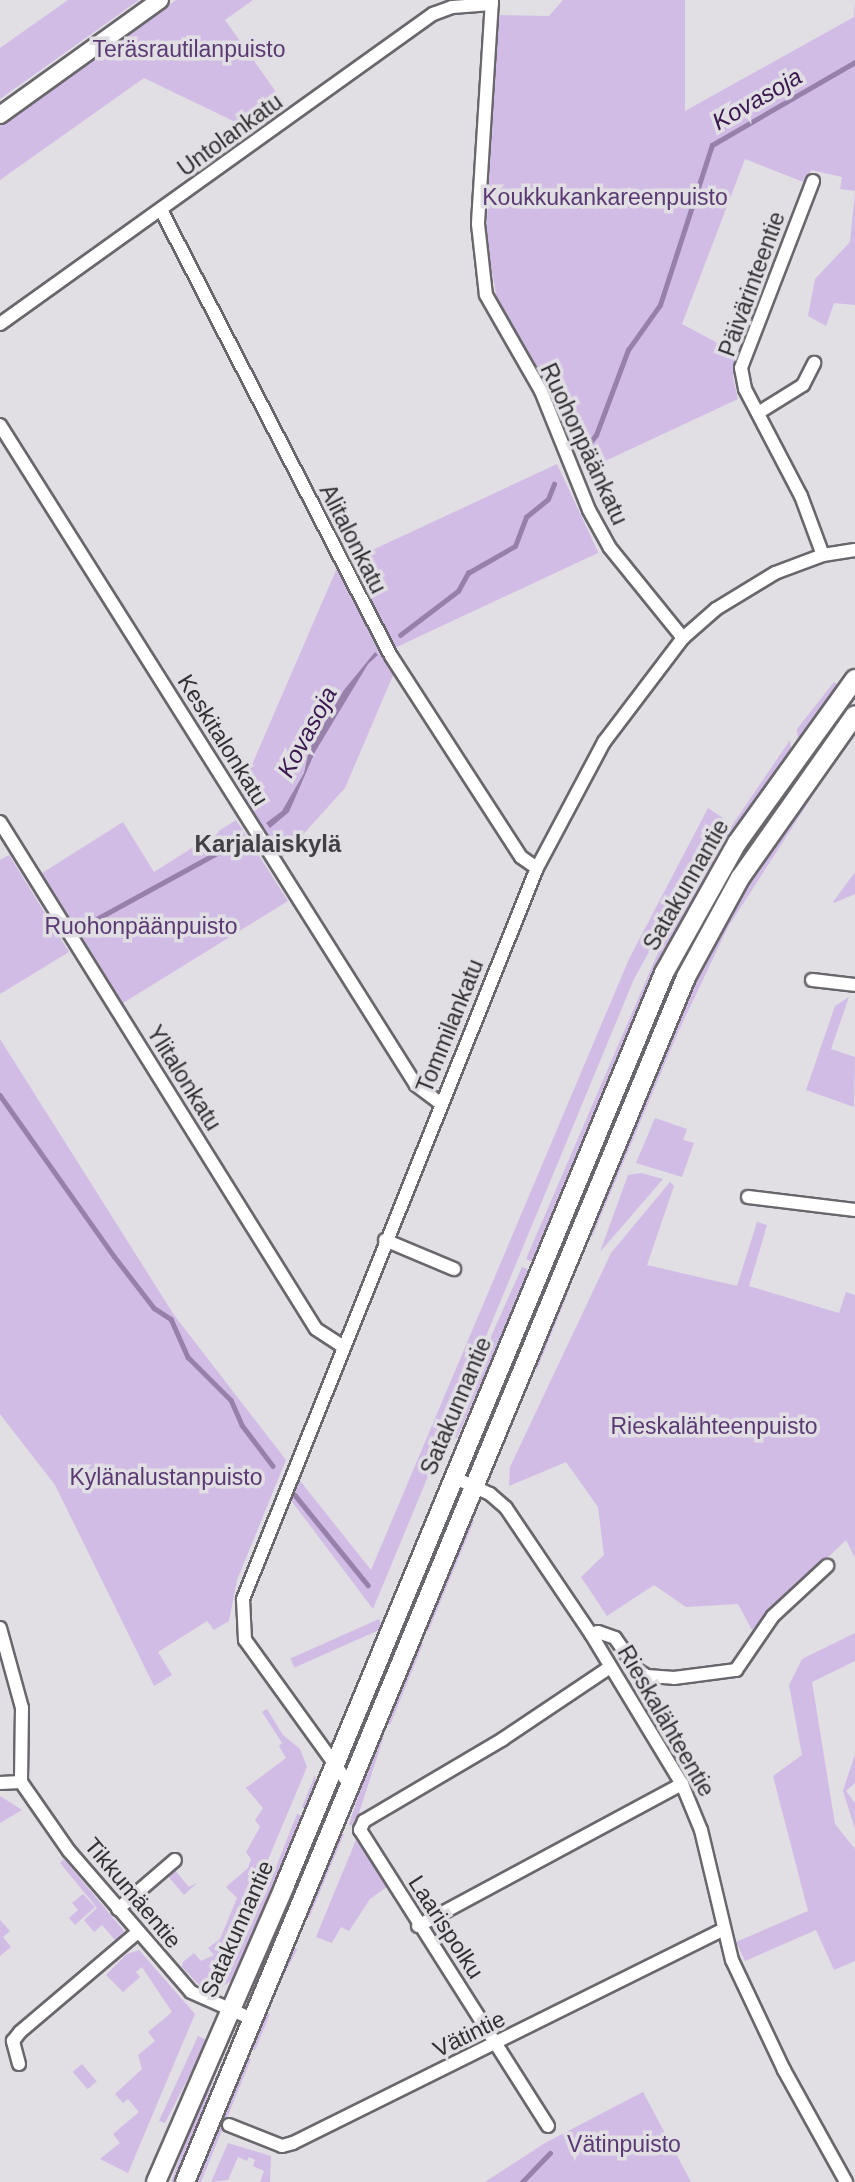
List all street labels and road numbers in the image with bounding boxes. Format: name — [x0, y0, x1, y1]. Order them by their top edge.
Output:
street label: Untolankatu — [172, 88, 288, 182]
street label: Päivärinteentie — [713, 208, 791, 360]
street label: Ruohonpäänkatu — [534, 359, 634, 529]
street label: Alitalonkatu — [314, 480, 392, 598]
street label: Keskitalonkatu — [172, 669, 274, 811]
street label: Satakunnantie — [637, 814, 735, 956]
street label: Tommilankatu — [411, 955, 489, 1097]
street label: Ylitalonkatu — [141, 1020, 227, 1136]
street label: Satakunnantie — [415, 1333, 497, 1479]
street label: Rieskalähteentie — [612, 1640, 720, 1802]
street label: Tikkumäentie — [79, 1832, 187, 1954]
street label: Satakunnantie — [194, 1856, 280, 2002]
street label: Laarispolku — [402, 1870, 490, 1984]
street label: Vätintie — [428, 2005, 510, 2063]

